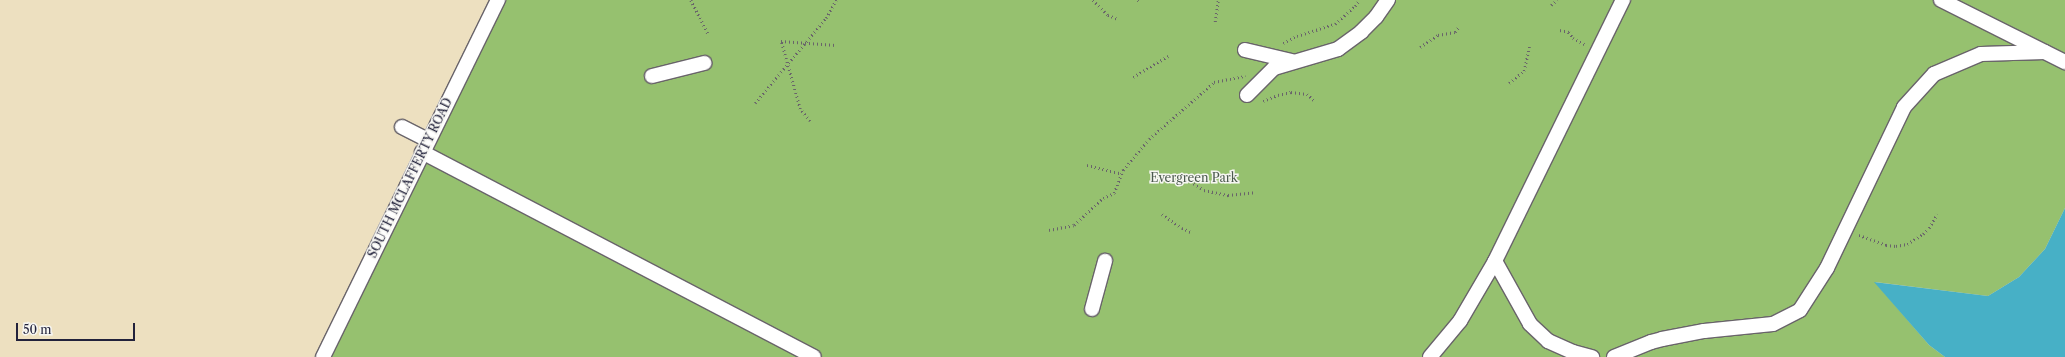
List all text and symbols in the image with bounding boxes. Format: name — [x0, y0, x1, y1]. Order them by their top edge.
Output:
street label: SOUTH MCLAFFERTY ROAD — [365, 95, 455, 261]
park label: Evergreen Park — [1150, 171, 1238, 185]
scale bar — [18, 315, 137, 341]
text: 50 m — [23, 322, 52, 337]

